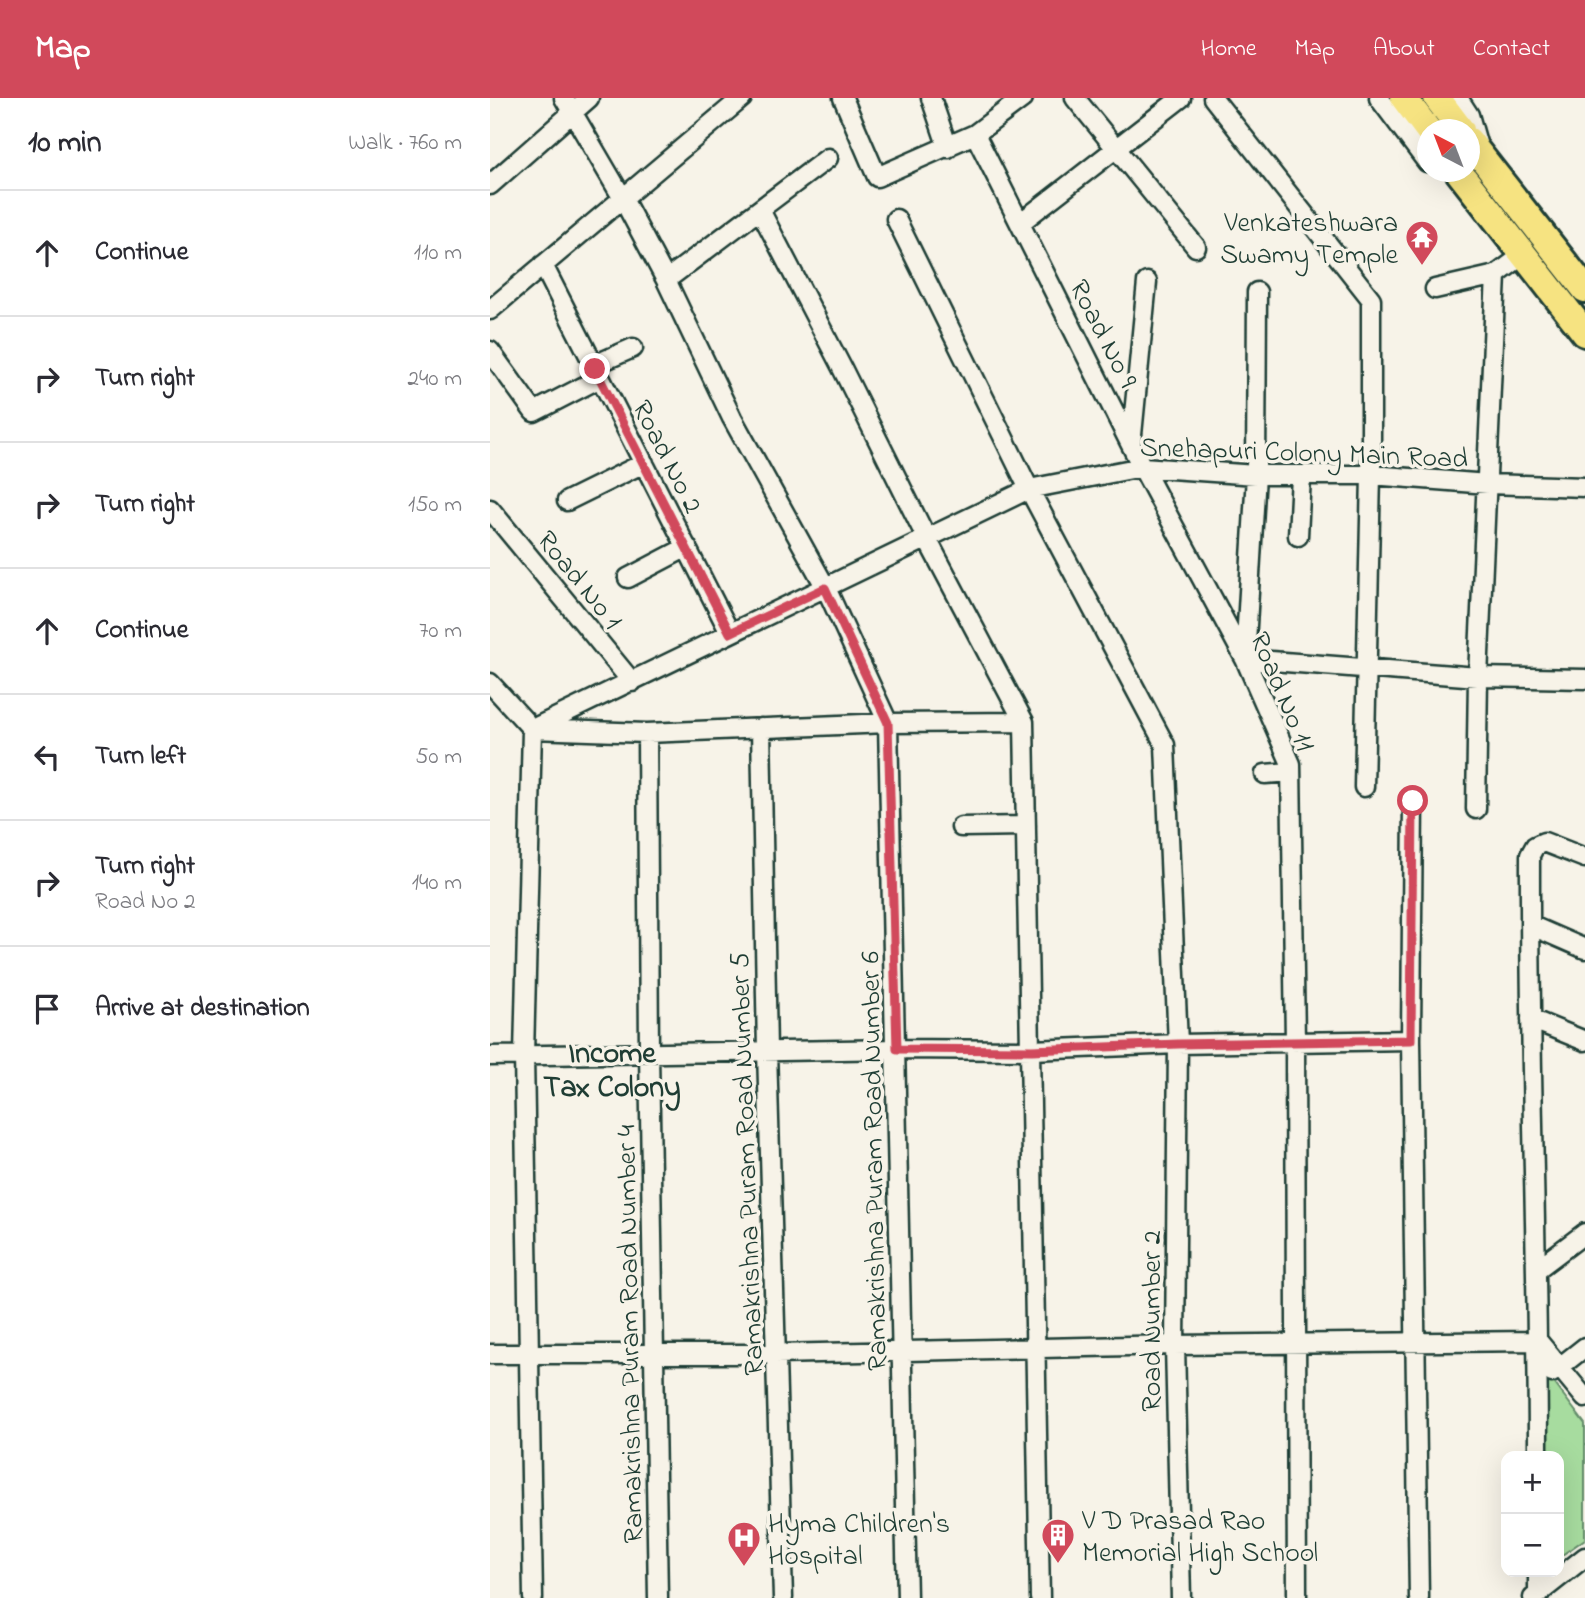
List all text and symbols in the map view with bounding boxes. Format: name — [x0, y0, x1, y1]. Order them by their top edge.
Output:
text: Map — [35, 25, 91, 73]
text: Home — [1201, 32, 1257, 67]
text: Map — [1295, 32, 1335, 67]
text: About — [1373, 32, 1435, 67]
text: Contact — [1473, 32, 1550, 67]
north arrow — [1417, 119, 1480, 182]
text: 10 min — [28, 122, 101, 166]
text: Walk · 760 m — [348, 127, 462, 160]
place label: Venkateshwara Swamy Temple — [1220, 204, 1398, 277]
temple icon: Venkateshwara Swamy Temple — [1403, 218, 1441, 267]
icon: ahead — [28, 234, 66, 272]
text: Continue — [95, 234, 188, 272]
text: 110 m — [414, 237, 462, 270]
street label: Road No 9 — [1057, 273, 1147, 396]
route end — [579, 353, 610, 384]
icon: right — [28, 360, 66, 398]
text: Turn right — [95, 360, 195, 398]
text: 240 m — [408, 363, 462, 396]
street label: Road No 2 — [620, 394, 712, 521]
street label: Snehapuri Colony Main Road — [1139, 428, 1469, 481]
icon: right — [28, 486, 66, 524]
text: Turn right — [95, 486, 195, 524]
text: 150 m — [408, 489, 462, 522]
street label: Road No 1 — [525, 523, 631, 640]
icon: ahead — [28, 612, 66, 650]
text: Continue — [95, 612, 188, 650]
text: 70 m — [419, 615, 462, 648]
street label: Road No 11 — [1237, 626, 1324, 759]
icon: left — [28, 738, 66, 776]
text: Turn left — [95, 738, 186, 776]
text: 50 m — [415, 741, 462, 774]
route start — [1397, 785, 1428, 816]
text: Turn right — [95, 848, 195, 886]
icon: right — [28, 864, 66, 902]
text: 140 m — [412, 867, 462, 900]
text: Road No 2 — [95, 886, 195, 919]
street label: Ramakrishna Puram Road Number 6 — [851, 951, 900, 1371]
street label: Ramakrishna Puram Road Number 5 — [721, 952, 776, 1376]
icon: arrive — [28, 990, 66, 1028]
text: Arrive at destination — [95, 990, 310, 1028]
district label: Income Tax Colony — [543, 1033, 681, 1111]
street label: Ramakrishna Puram Road Number 4 — [607, 1124, 656, 1544]
street label: Road Number 2 — [1133, 1230, 1174, 1412]
map controls — [1501, 1451, 1564, 1577]
button: + — [1501, 1451, 1564, 1514]
place label: V D Prasad Rao Memorial High School — [1081, 1502, 1318, 1575]
place label: Hyma Children's Hospital — [768, 1505, 950, 1578]
button: − — [1501, 1514, 1564, 1577]
building icon: V D Prasad Rao Memorial High School — [1039, 1516, 1077, 1565]
hospital icon: Hyma Children's Hospital — [725, 1519, 763, 1568]

